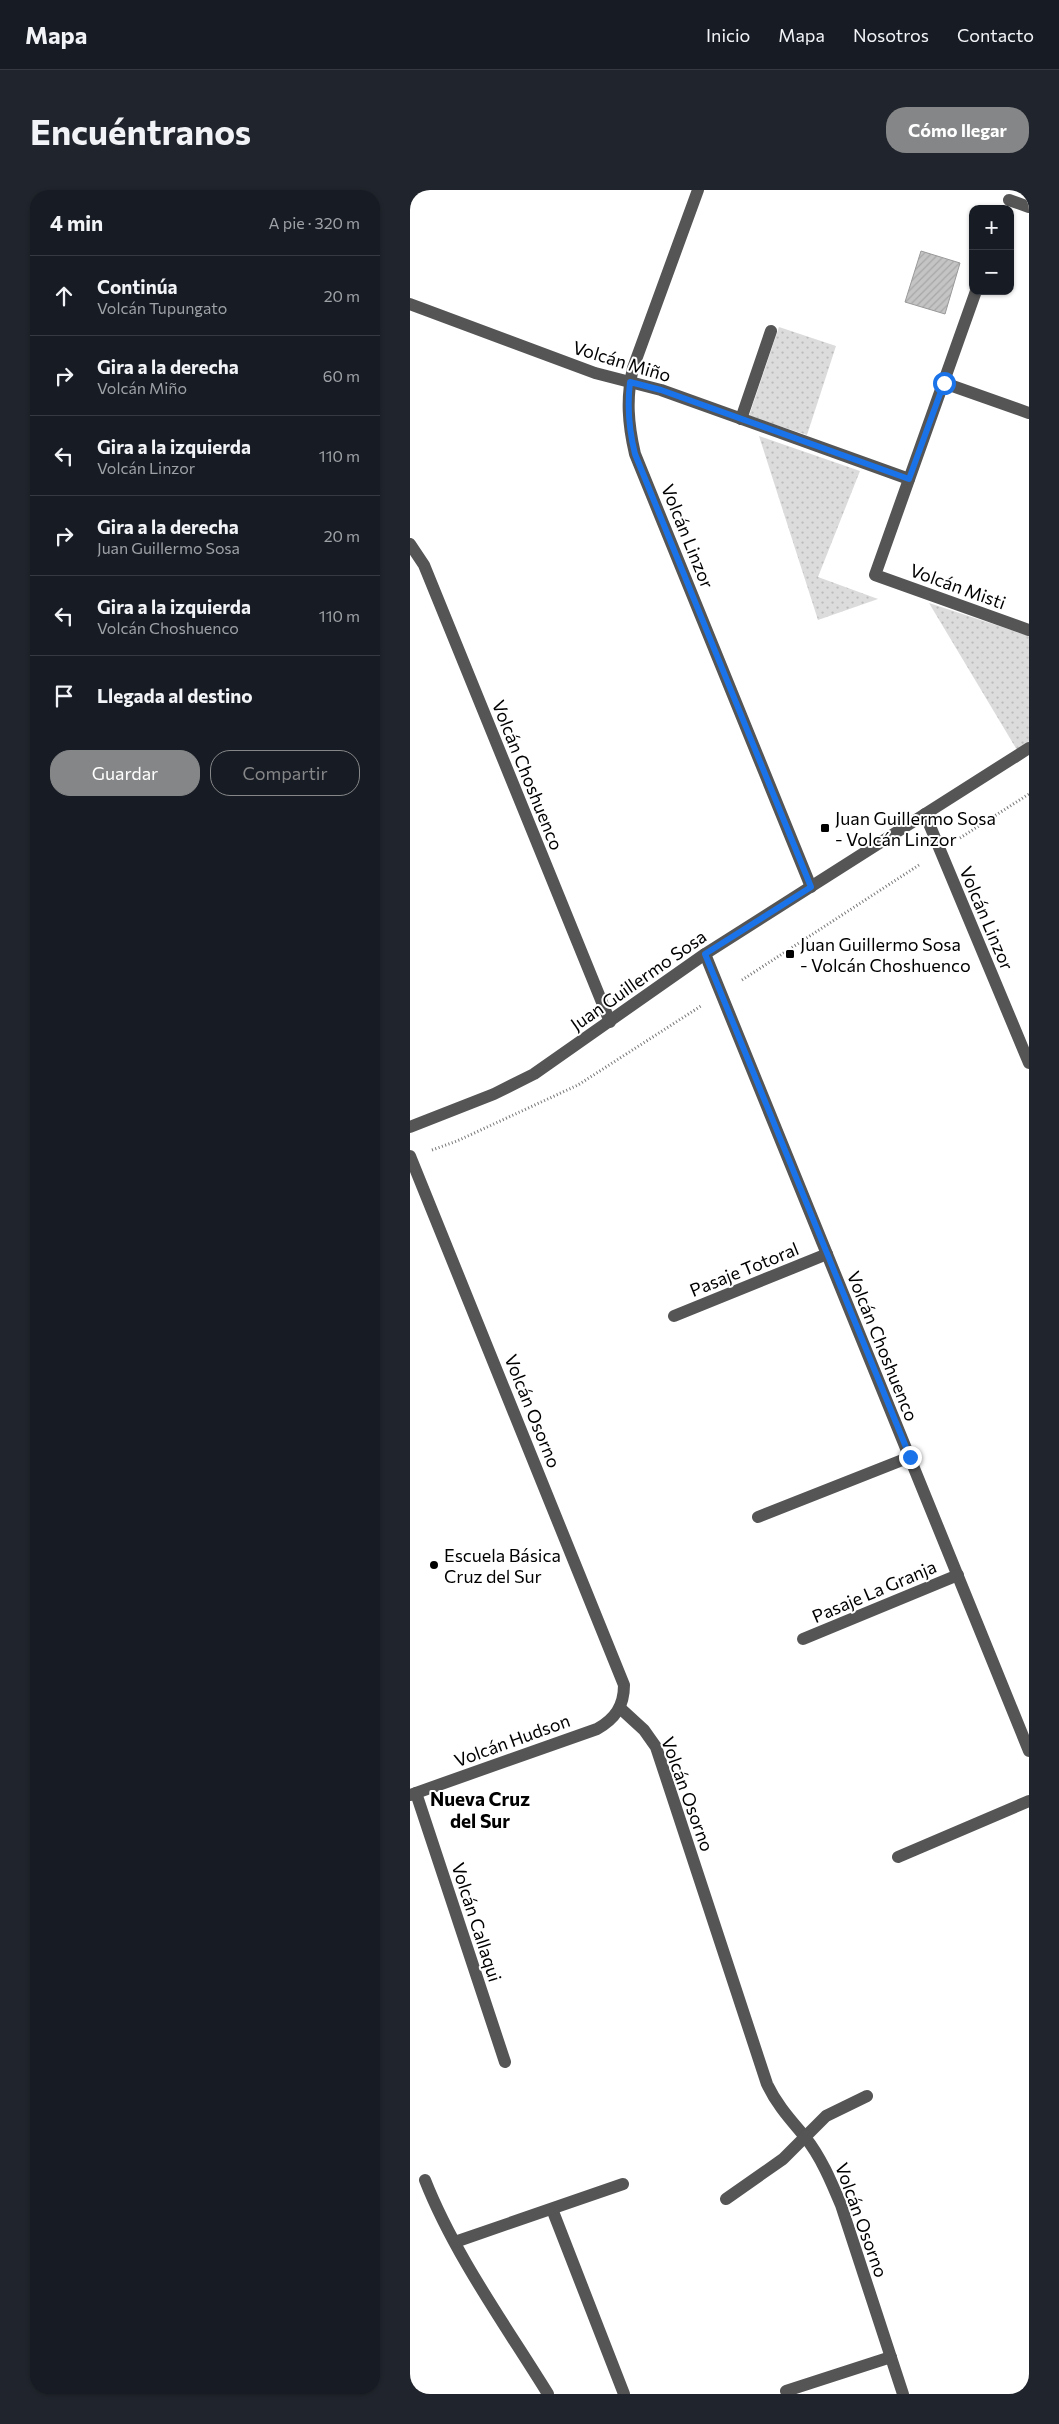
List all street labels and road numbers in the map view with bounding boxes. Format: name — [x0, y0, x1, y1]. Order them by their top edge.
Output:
street label: Volcán Miño — [570, 336, 674, 386]
street label: Volcán Linzor — [657, 481, 719, 591]
street label: Volcán Misti — [907, 558, 1009, 614]
street label: Volcán Choshuenco — [488, 697, 568, 853]
street label: Volcán Linzor — [955, 863, 1019, 973]
street label: Juan Guillermo Sosa — [566, 925, 710, 1035]
street label: Pasaje Totoral — [686, 1237, 802, 1301]
street label: Volcán Choshuenco — [843, 1268, 923, 1424]
street label: Volcán Osorno — [500, 1351, 566, 1471]
street label: Pasaje La Granja — [809, 1555, 939, 1627]
street label: Volcán Hudson — [451, 1709, 573, 1771]
street label: Volcán Osorno — [657, 1734, 719, 1854]
street label: Volcán Callaqui — [447, 1860, 507, 1984]
street label: Volcán Osorno — [831, 2160, 893, 2280]

